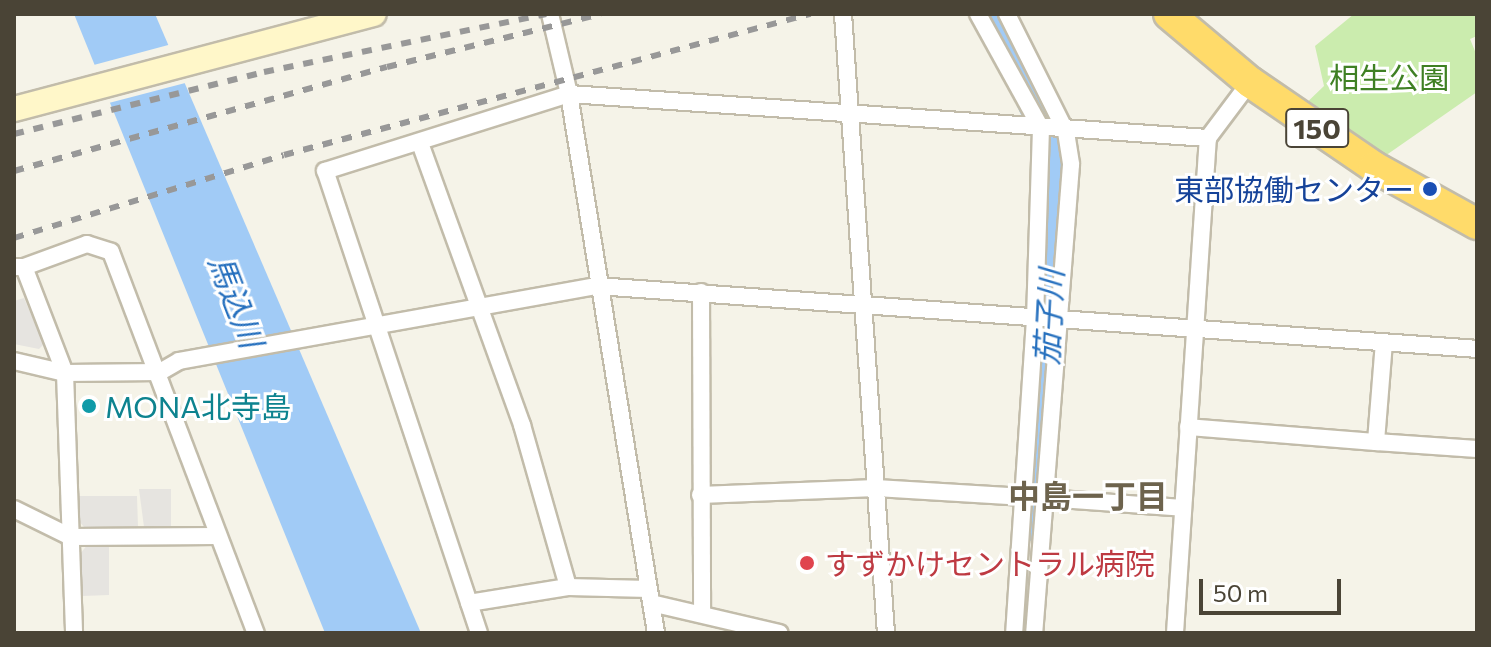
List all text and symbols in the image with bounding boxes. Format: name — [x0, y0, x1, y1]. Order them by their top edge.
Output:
park label: 相生公園 — [1329, 59, 1449, 95]
road number: 150 — [1285, 104, 1349, 152]
place label: 東部協働センター — [1174, 171, 1414, 207]
marker: 東部協働センター — [1421, 180, 1439, 198]
water label: 馬込川 — [202, 249, 272, 353]
water label: 茄子川 — [1026, 268, 1070, 366]
place label: MONA北寺島 — [105, 388, 291, 424]
marker: MONA北寺島 — [80, 397, 98, 415]
district label: 中島一丁目 — [1008, 476, 1168, 514]
place label: すずかけセントラル病院 — [825, 545, 1155, 581]
marker: すずかけセントラル病院 — [796, 552, 818, 574]
scale bar — [1203, 563, 1345, 613]
text: 50 m — [1213, 578, 1268, 607]

